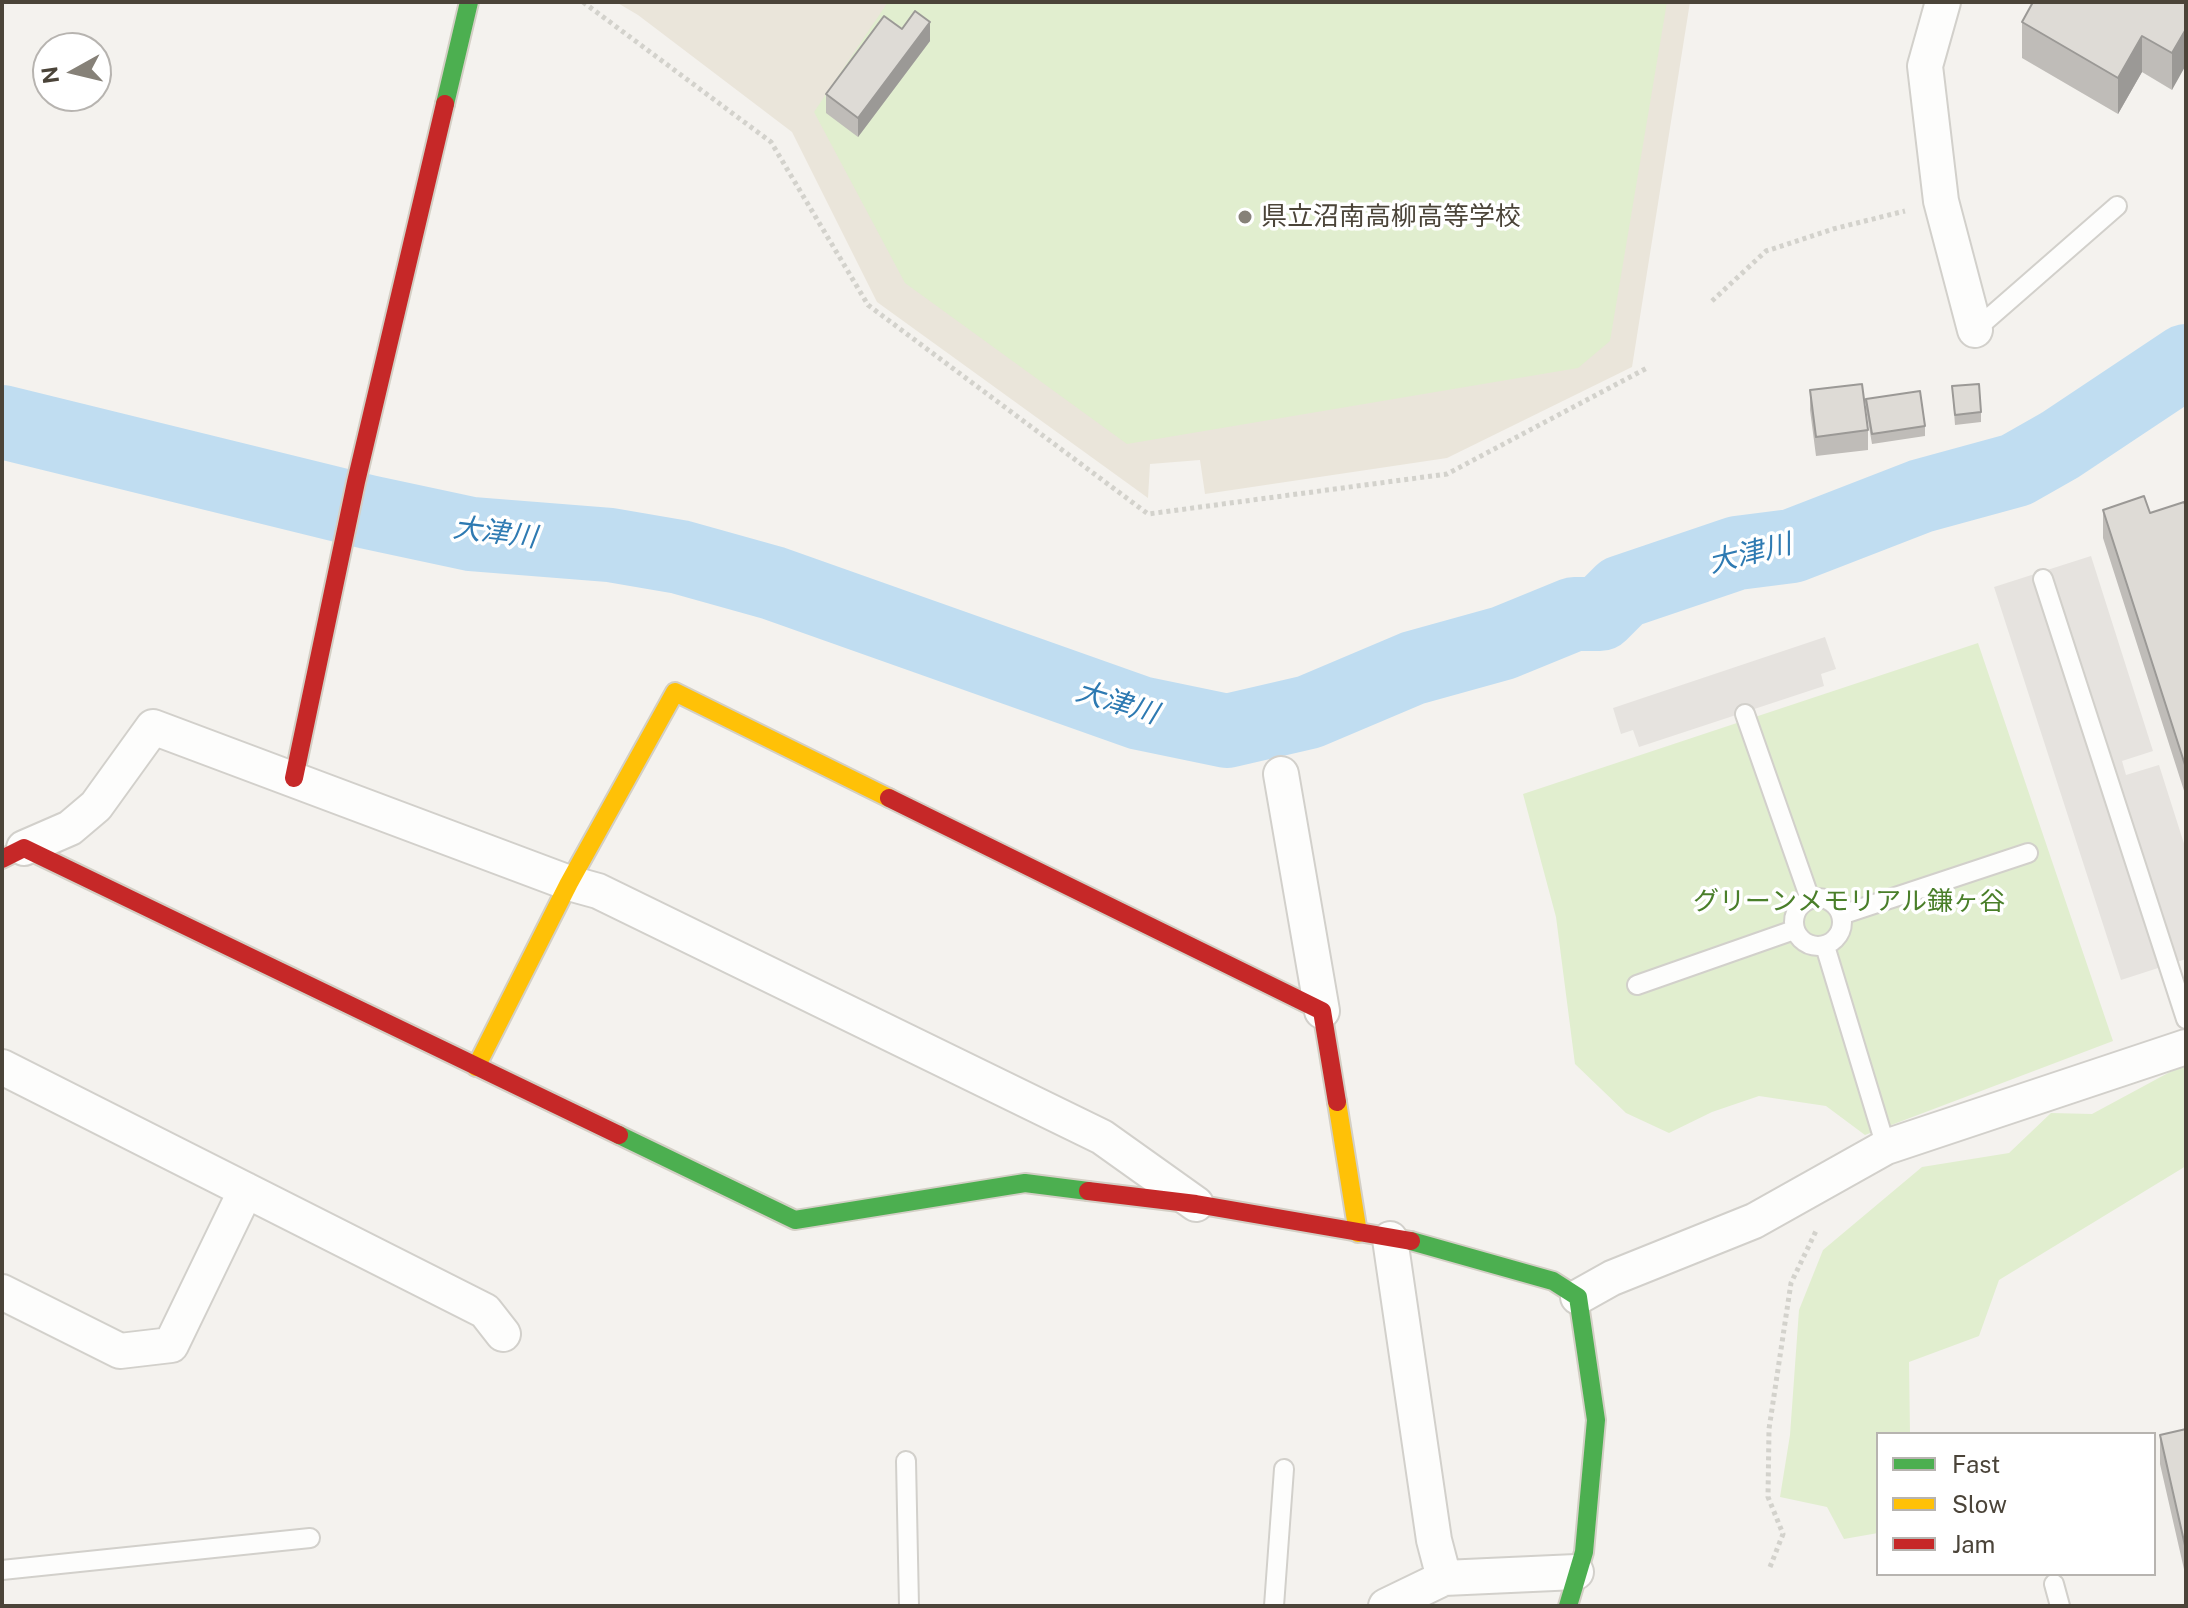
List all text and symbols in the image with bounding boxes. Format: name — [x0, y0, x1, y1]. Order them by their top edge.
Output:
north arrow — [32, 32, 112, 112]
text: N — [36, 65, 64, 85]
place label: 県立沼南高柳高等学校 — [1261, 201, 1521, 233]
marker: 県立沼南高柳高等学校 — [1236, 208, 1254, 226]
water label: 大津川 — [451, 511, 539, 555]
water label: 大津川 — [1705, 528, 1795, 580]
water label: 大津川 — [1072, 675, 1162, 731]
park label: グリーンメモリアル鎌ヶ谷 — [1693, 886, 2005, 918]
legend — [1876, 1432, 2156, 1576]
text: Fast — [1952, 1450, 2000, 1478]
text: Slow — [1952, 1490, 2007, 1518]
text: Jam — [1952, 1530, 1995, 1558]

